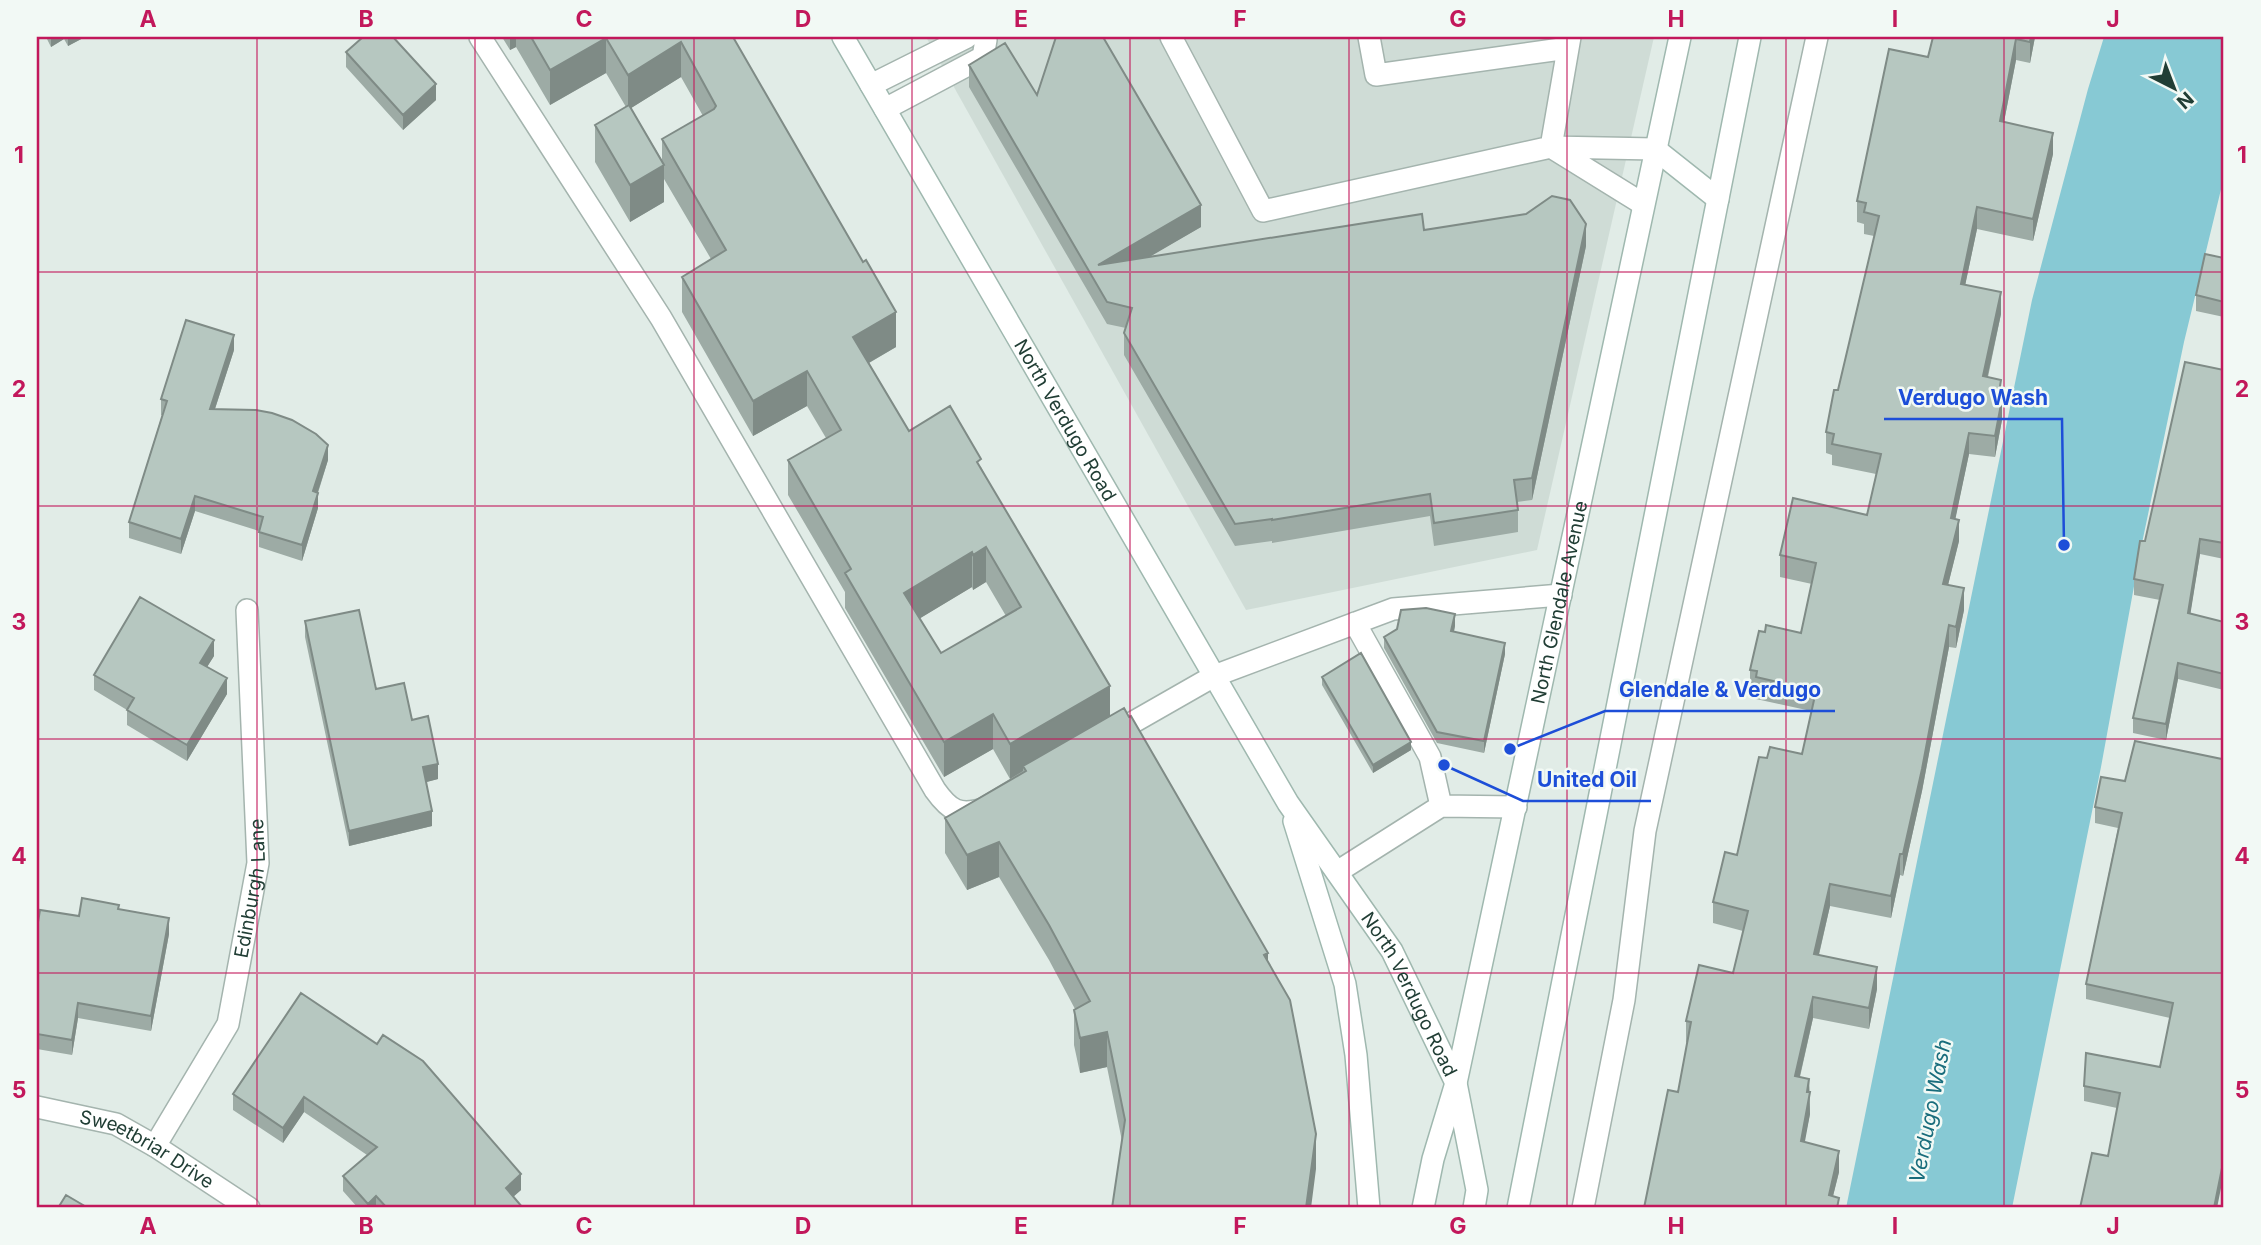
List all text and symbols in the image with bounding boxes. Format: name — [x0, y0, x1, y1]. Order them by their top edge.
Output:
text: A — [139, 5, 157, 33]
text: B — [358, 5, 374, 33]
text: C — [575, 5, 593, 33]
text: D — [795, 5, 811, 33]
text: E — [1014, 5, 1028, 33]
text: F — [1233, 5, 1247, 33]
text: G — [1449, 5, 1467, 33]
text: H — [1667, 5, 1685, 33]
text: I — [1892, 5, 1898, 33]
text: J — [2106, 5, 2120, 33]
north arrow — [2138, 52, 2208, 122]
text: N — [2172, 87, 2198, 114]
text: 1 — [14, 141, 24, 169]
text: 1 — [2237, 141, 2247, 169]
street label: North Verdugo Road — [1010, 335, 1121, 505]
text: 2 — [12, 375, 26, 403]
text: 2 — [2235, 375, 2249, 403]
callout: Verdugo Wash — [1884, 377, 2062, 419]
text: Verdugo Wash — [1898, 385, 2048, 410]
street label: North Glendale Avenue — [1526, 499, 1592, 706]
text: 3 — [12, 608, 26, 636]
text: 3 — [2235, 608, 2249, 636]
callout: Glendale & Verdugo — [1605, 669, 1835, 711]
text: Glendale & Verdugo — [1619, 677, 1821, 702]
callout: United Oil — [1523, 759, 1651, 801]
text: United Oil — [1537, 767, 1637, 792]
street label: Edinburgh Lane — [229, 818, 269, 960]
text: 4 — [11, 842, 27, 870]
text: 4 — [2234, 842, 2250, 870]
street label: North Verdugo Road — [1357, 907, 1462, 1080]
water label: Verdugo Wash — [1904, 1037, 1956, 1185]
text: 5 — [12, 1076, 26, 1104]
text: 5 — [2235, 1076, 2249, 1104]
street label: Sweetbriar Drive — [78, 1105, 218, 1193]
text: A — [139, 1212, 157, 1240]
text: B — [358, 1212, 374, 1240]
text: C — [575, 1212, 593, 1240]
text: D — [795, 1212, 811, 1240]
text: E — [1014, 1212, 1028, 1240]
text: F — [1233, 1212, 1247, 1240]
text: G — [1449, 1212, 1467, 1240]
text: H — [1667, 1212, 1685, 1240]
text: I — [1892, 1212, 1898, 1240]
text: J — [2106, 1212, 2120, 1240]

